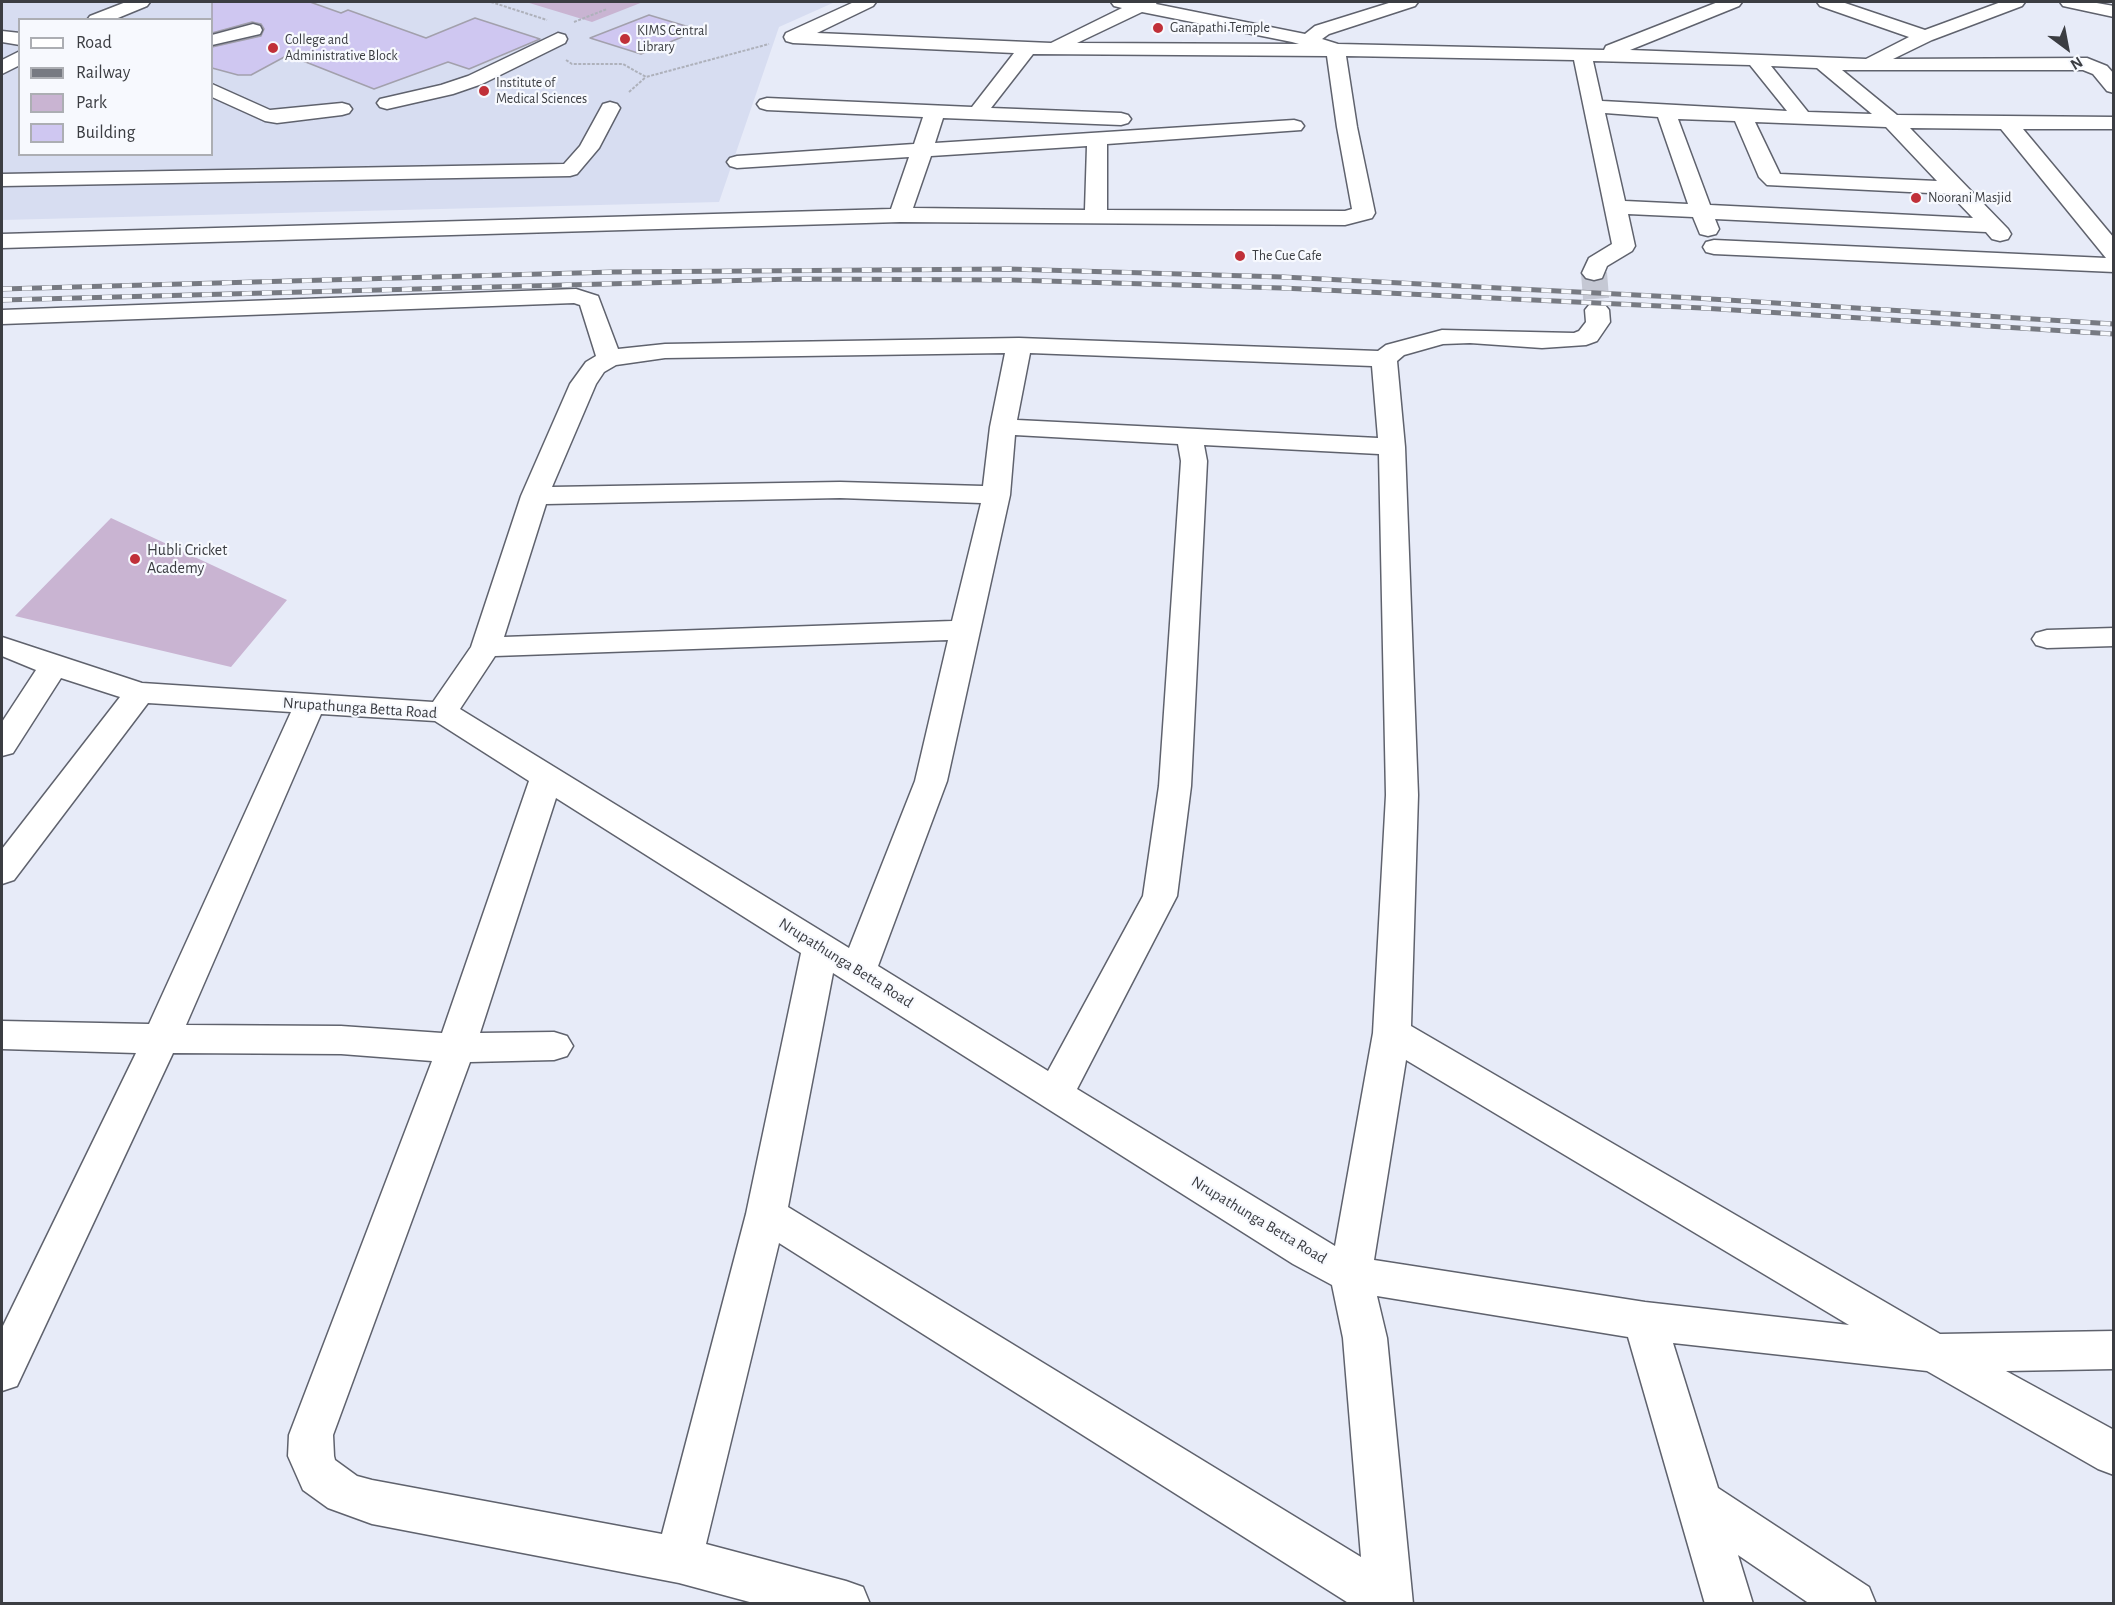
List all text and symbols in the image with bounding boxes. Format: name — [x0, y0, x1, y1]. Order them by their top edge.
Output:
legend — [18, 18, 213, 156]
north arrow — [2037, 18, 2097, 78]
place label: Ganapathi Temple — [1170, 20, 1270, 36]
marker: Ganapathi Temple — [1151, 21, 1165, 35]
place label: KIMS Central Library — [637, 23, 708, 56]
place label: College and Administrative Block — [285, 32, 398, 64]
marker: KIMS Central Library — [618, 32, 632, 46]
text: Road — [76, 34, 112, 52]
marker: College and Administrative Block — [266, 41, 280, 55]
text: N — [2068, 54, 2085, 73]
text: Railway — [76, 64, 130, 82]
place label: Institute of Medical Sciences — [496, 75, 587, 108]
marker: Institute of Medical Sciences — [477, 84, 491, 98]
text: Park — [76, 94, 107, 112]
text: Building — [76, 124, 135, 142]
place label: Noorani Masjid — [1928, 190, 2011, 206]
marker: Noorani Masjid — [1909, 191, 1923, 205]
place label: The Cue Cafe — [1252, 248, 1322, 264]
marker: The Cue Cafe — [1233, 249, 1247, 263]
place label: Hubli Cricket Academy — [147, 540, 227, 578]
marker: Hubli Cricket Academy — [128, 552, 142, 566]
street label: Nrupathunga Betta Road — [282, 693, 438, 723]
street label: Nrupathunga Betta Road — [775, 914, 917, 1012]
street label: Nrupathunga Betta Road — [1188, 1172, 1330, 1268]

